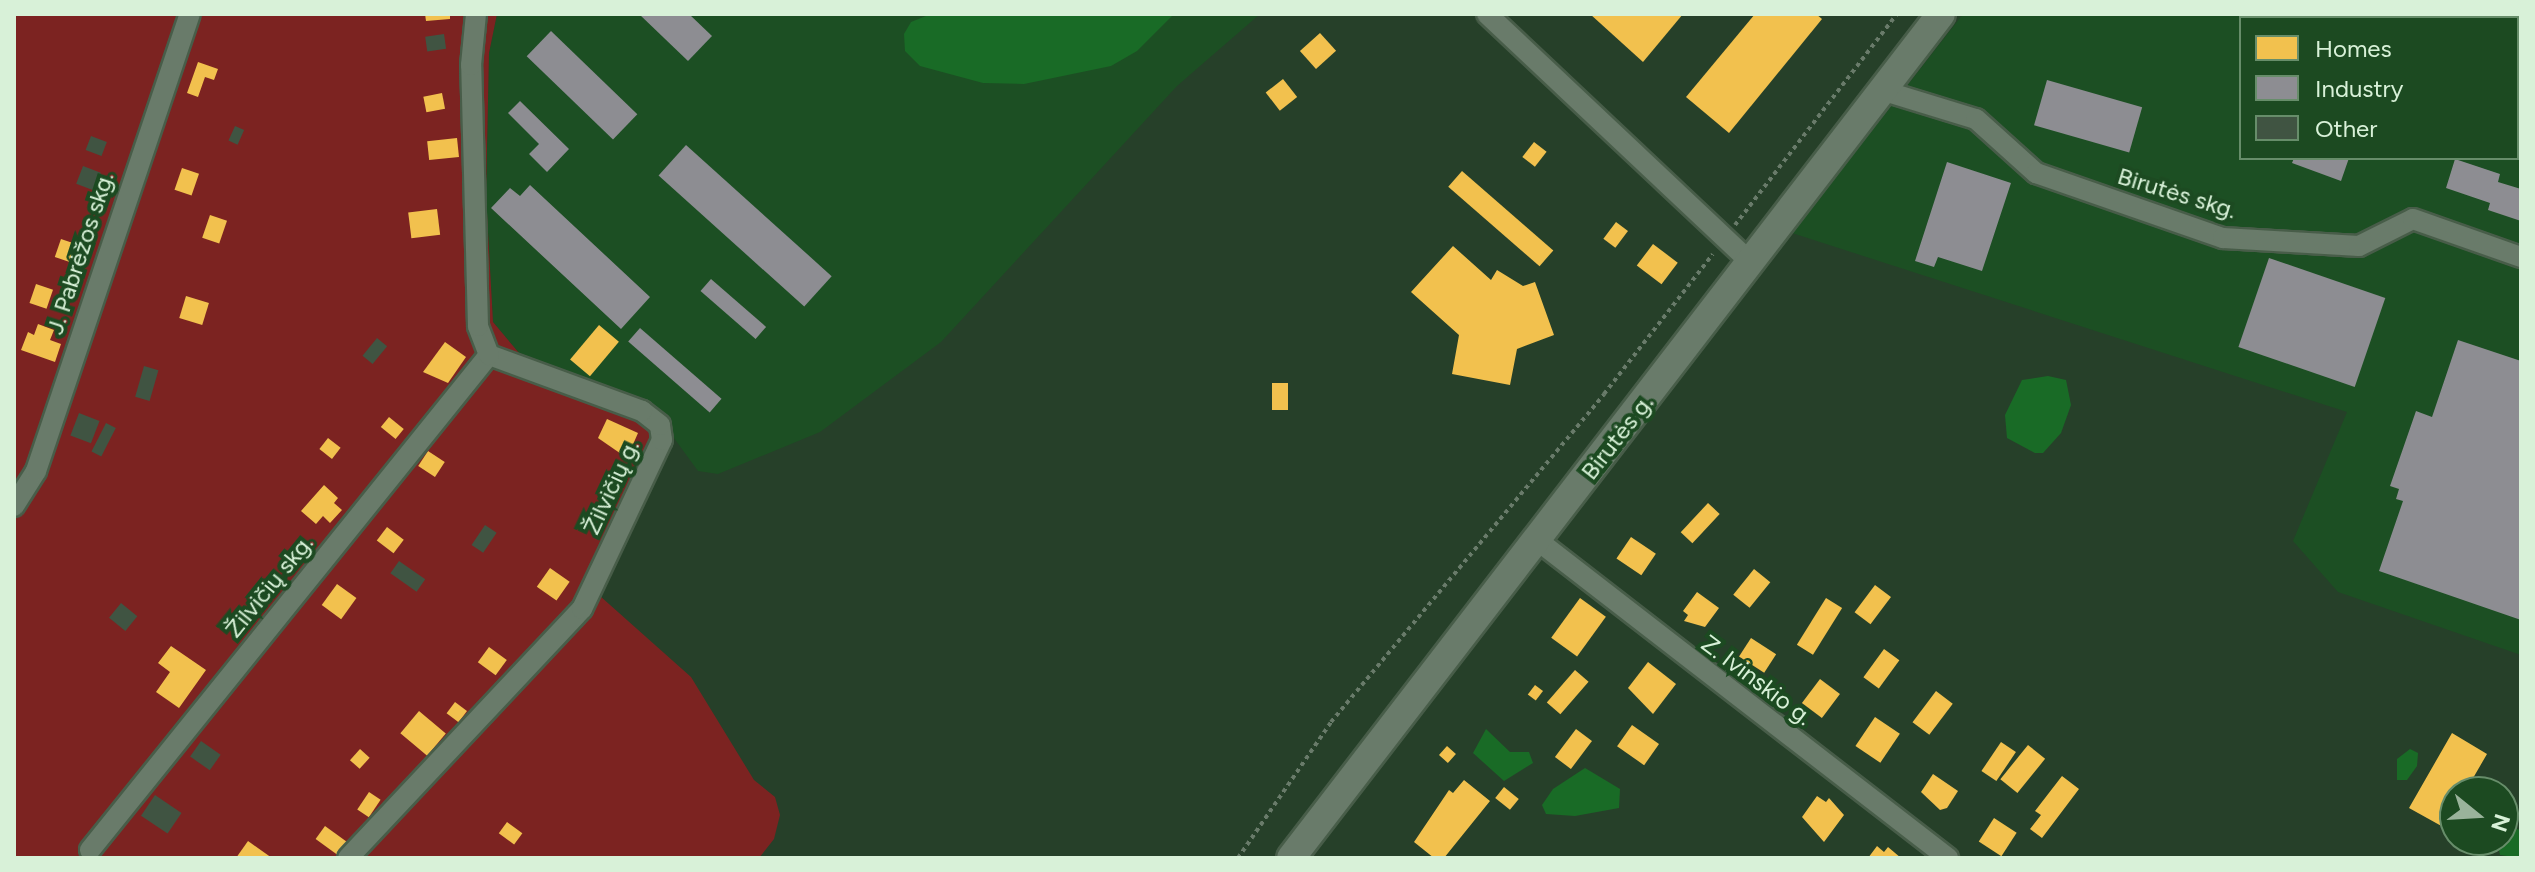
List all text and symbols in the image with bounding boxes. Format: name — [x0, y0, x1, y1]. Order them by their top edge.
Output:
legend — [2239, 16, 2519, 160]
text: Homes — [2315, 34, 2392, 63]
text: Industry — [2315, 74, 2403, 103]
text: Other — [2315, 114, 2377, 143]
street label: Birutės skg. — [2114, 161, 2240, 225]
street label: J. Pabrėžos skg. — [40, 168, 120, 338]
street label: Birutės g. — [1575, 389, 1659, 485]
street label: Žilvičių g. — [577, 435, 645, 539]
street label: Žilvičių skg. — [219, 529, 319, 643]
street label: Z. Ivinskio g. — [1696, 629, 1818, 731]
north arrow — [2439, 776, 2519, 856]
text: N — [2485, 811, 2516, 835]

